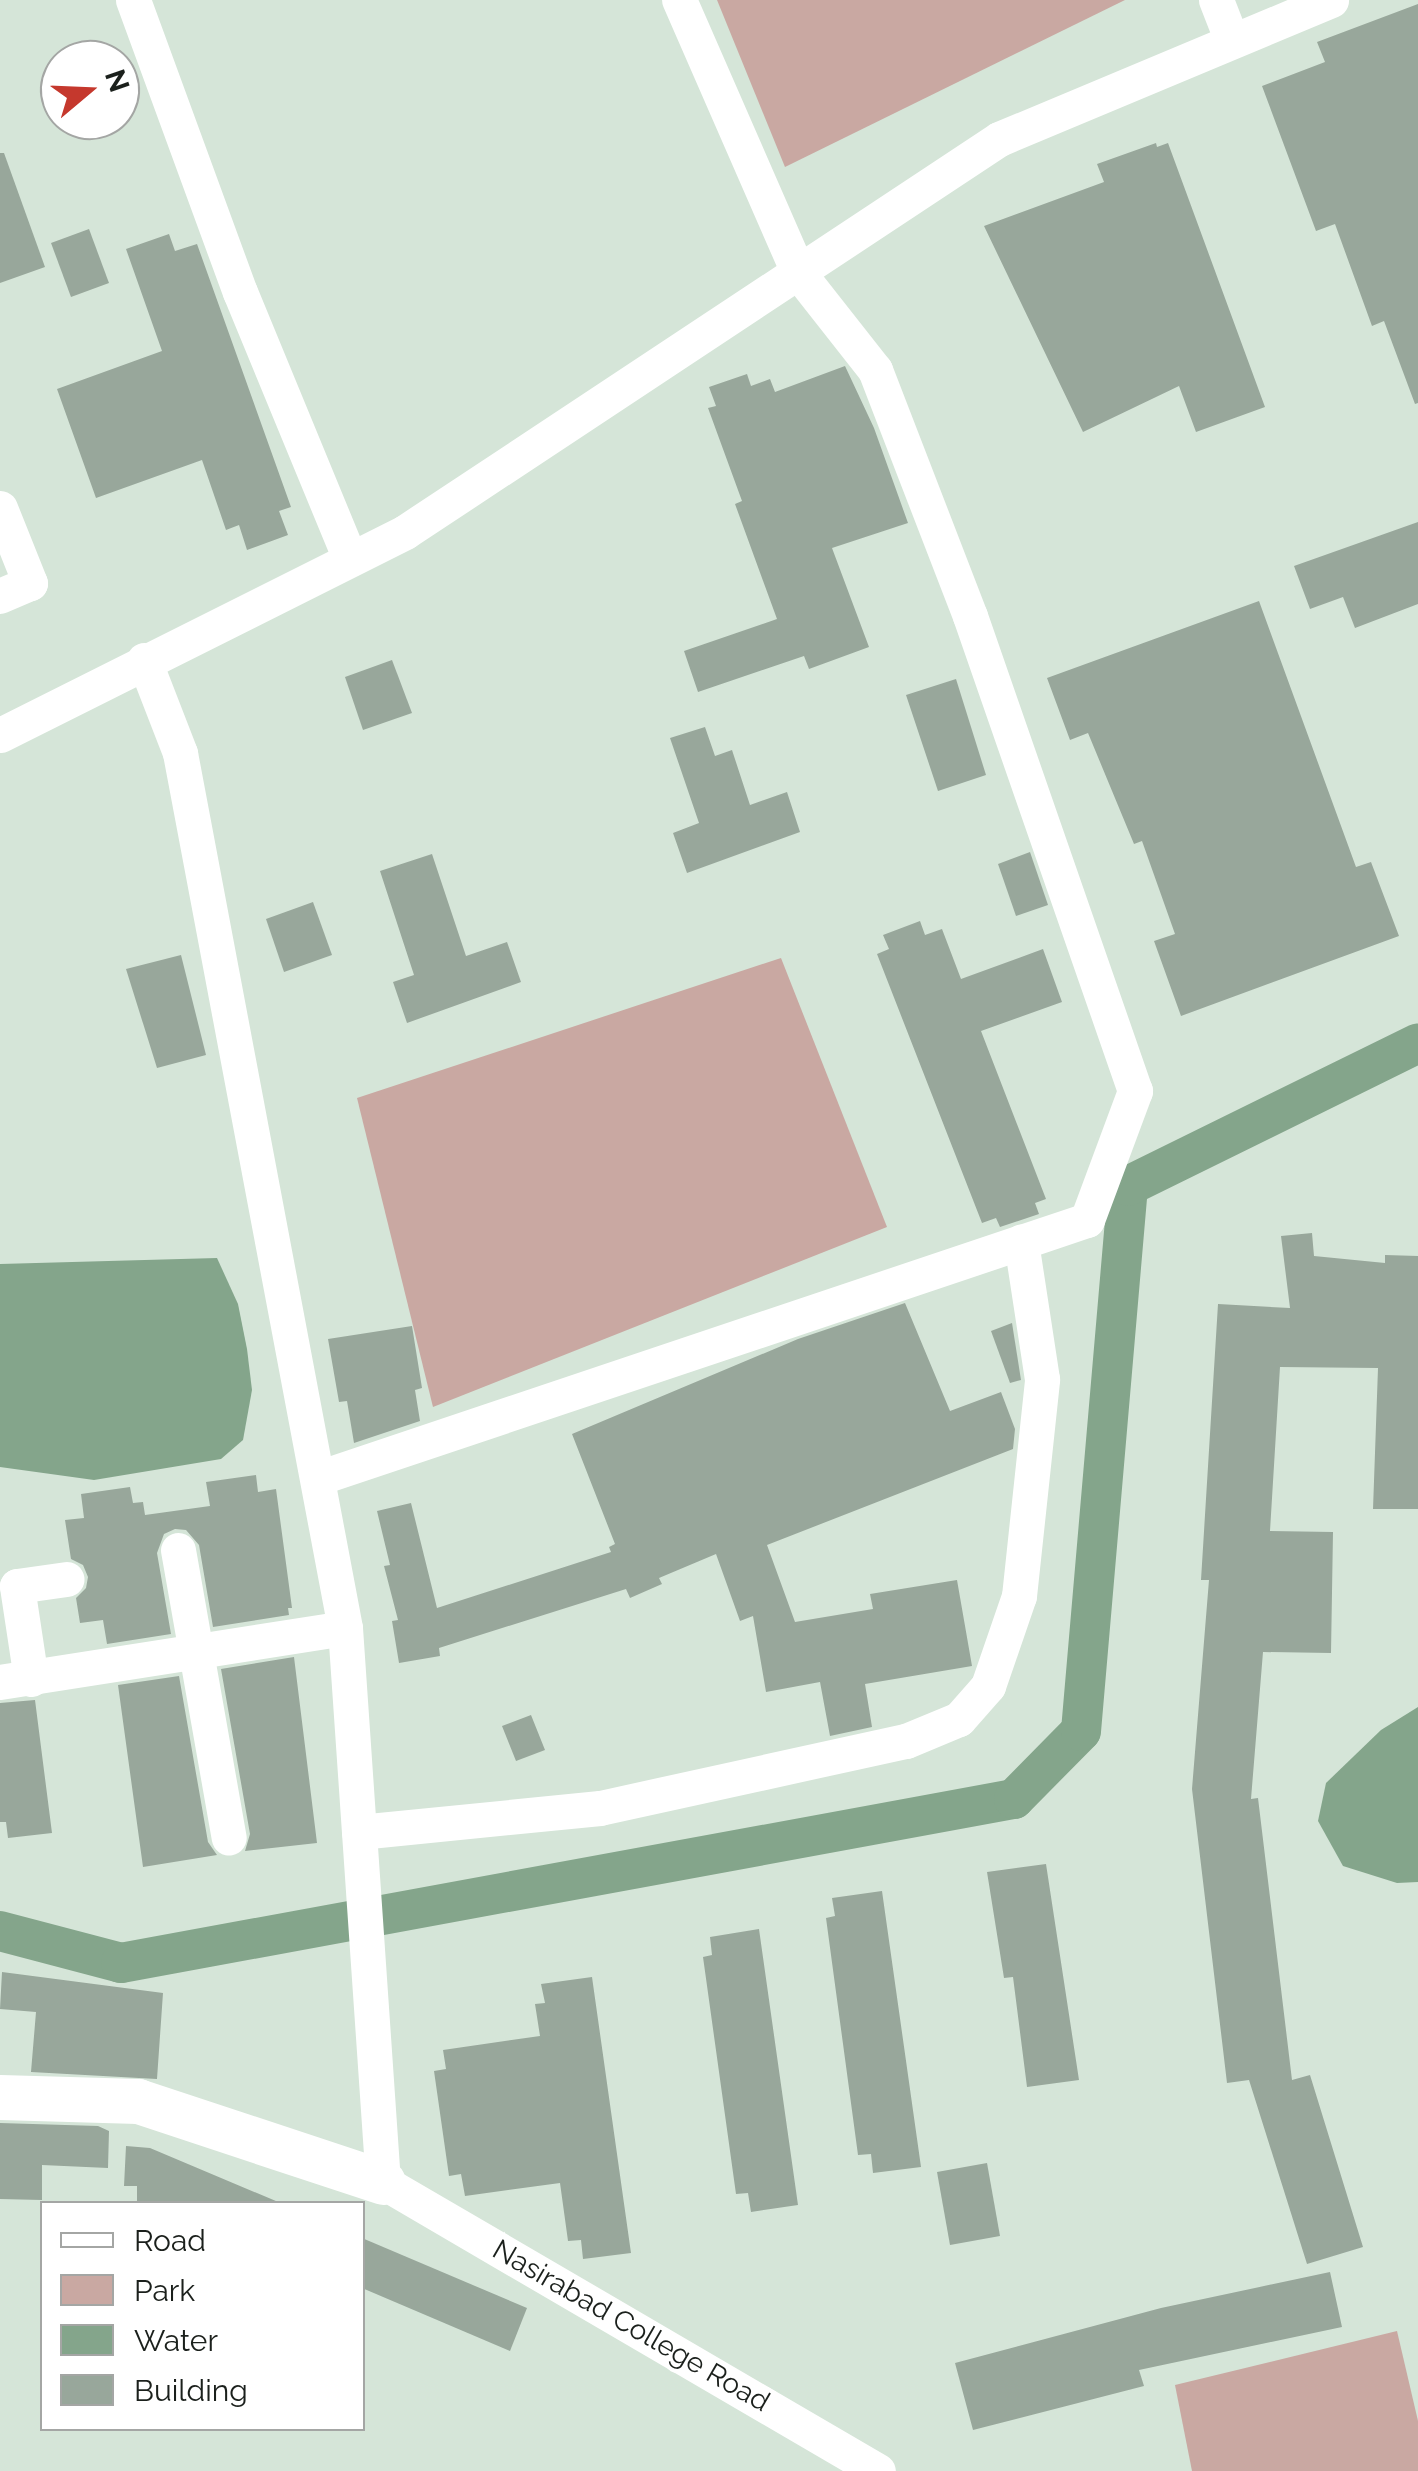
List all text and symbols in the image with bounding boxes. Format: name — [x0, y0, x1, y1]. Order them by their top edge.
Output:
north arrow — [40, 40, 140, 140]
text: N — [98, 65, 136, 96]
legend — [40, 2201, 365, 2431]
text: Road — [134, 2223, 206, 2258]
street label: Nasirabad College Road — [487, 2233, 775, 2419]
text: Park — [134, 2273, 195, 2308]
text: Water — [134, 2323, 218, 2358]
text: Building — [134, 2373, 248, 2408]

